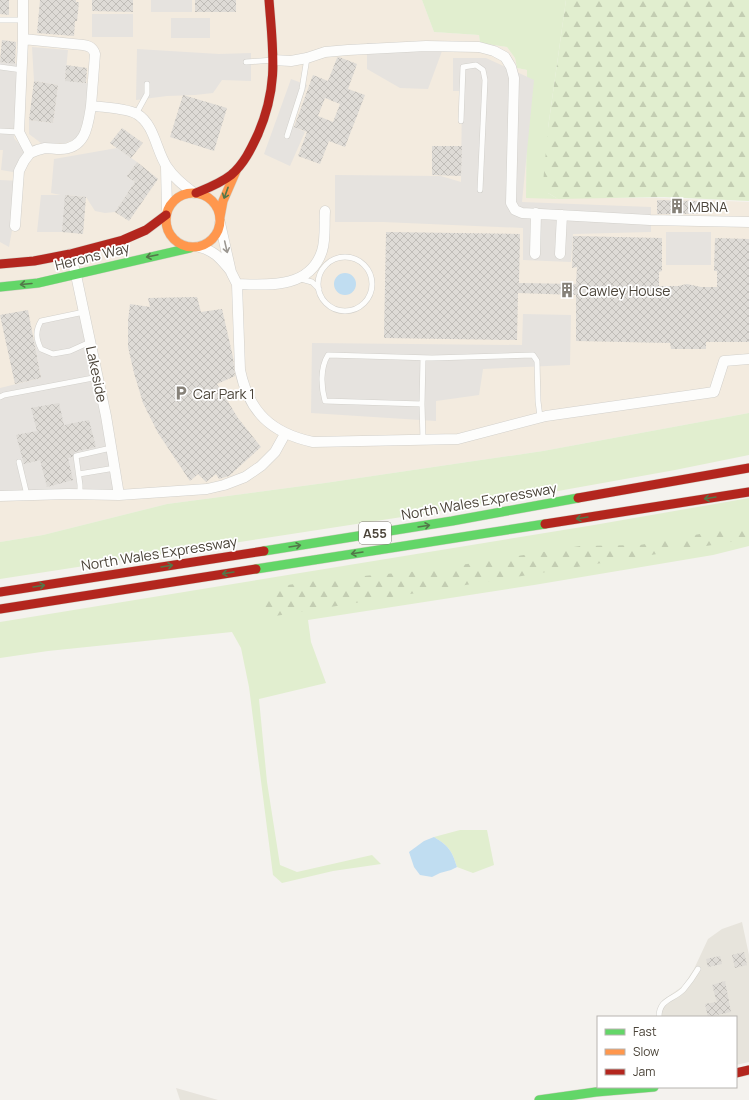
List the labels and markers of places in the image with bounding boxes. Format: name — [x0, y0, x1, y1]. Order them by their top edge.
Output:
building icon: MBNA — [668, 197, 686, 215]
place label: MBNA — [689, 197, 728, 216]
building icon: Cawley House — [558, 281, 576, 299]
place label: Cawley House — [579, 281, 670, 300]
parking icon: Car Park 1 — [172, 384, 190, 402]
place label: Car Park 1 — [193, 384, 255, 403]

